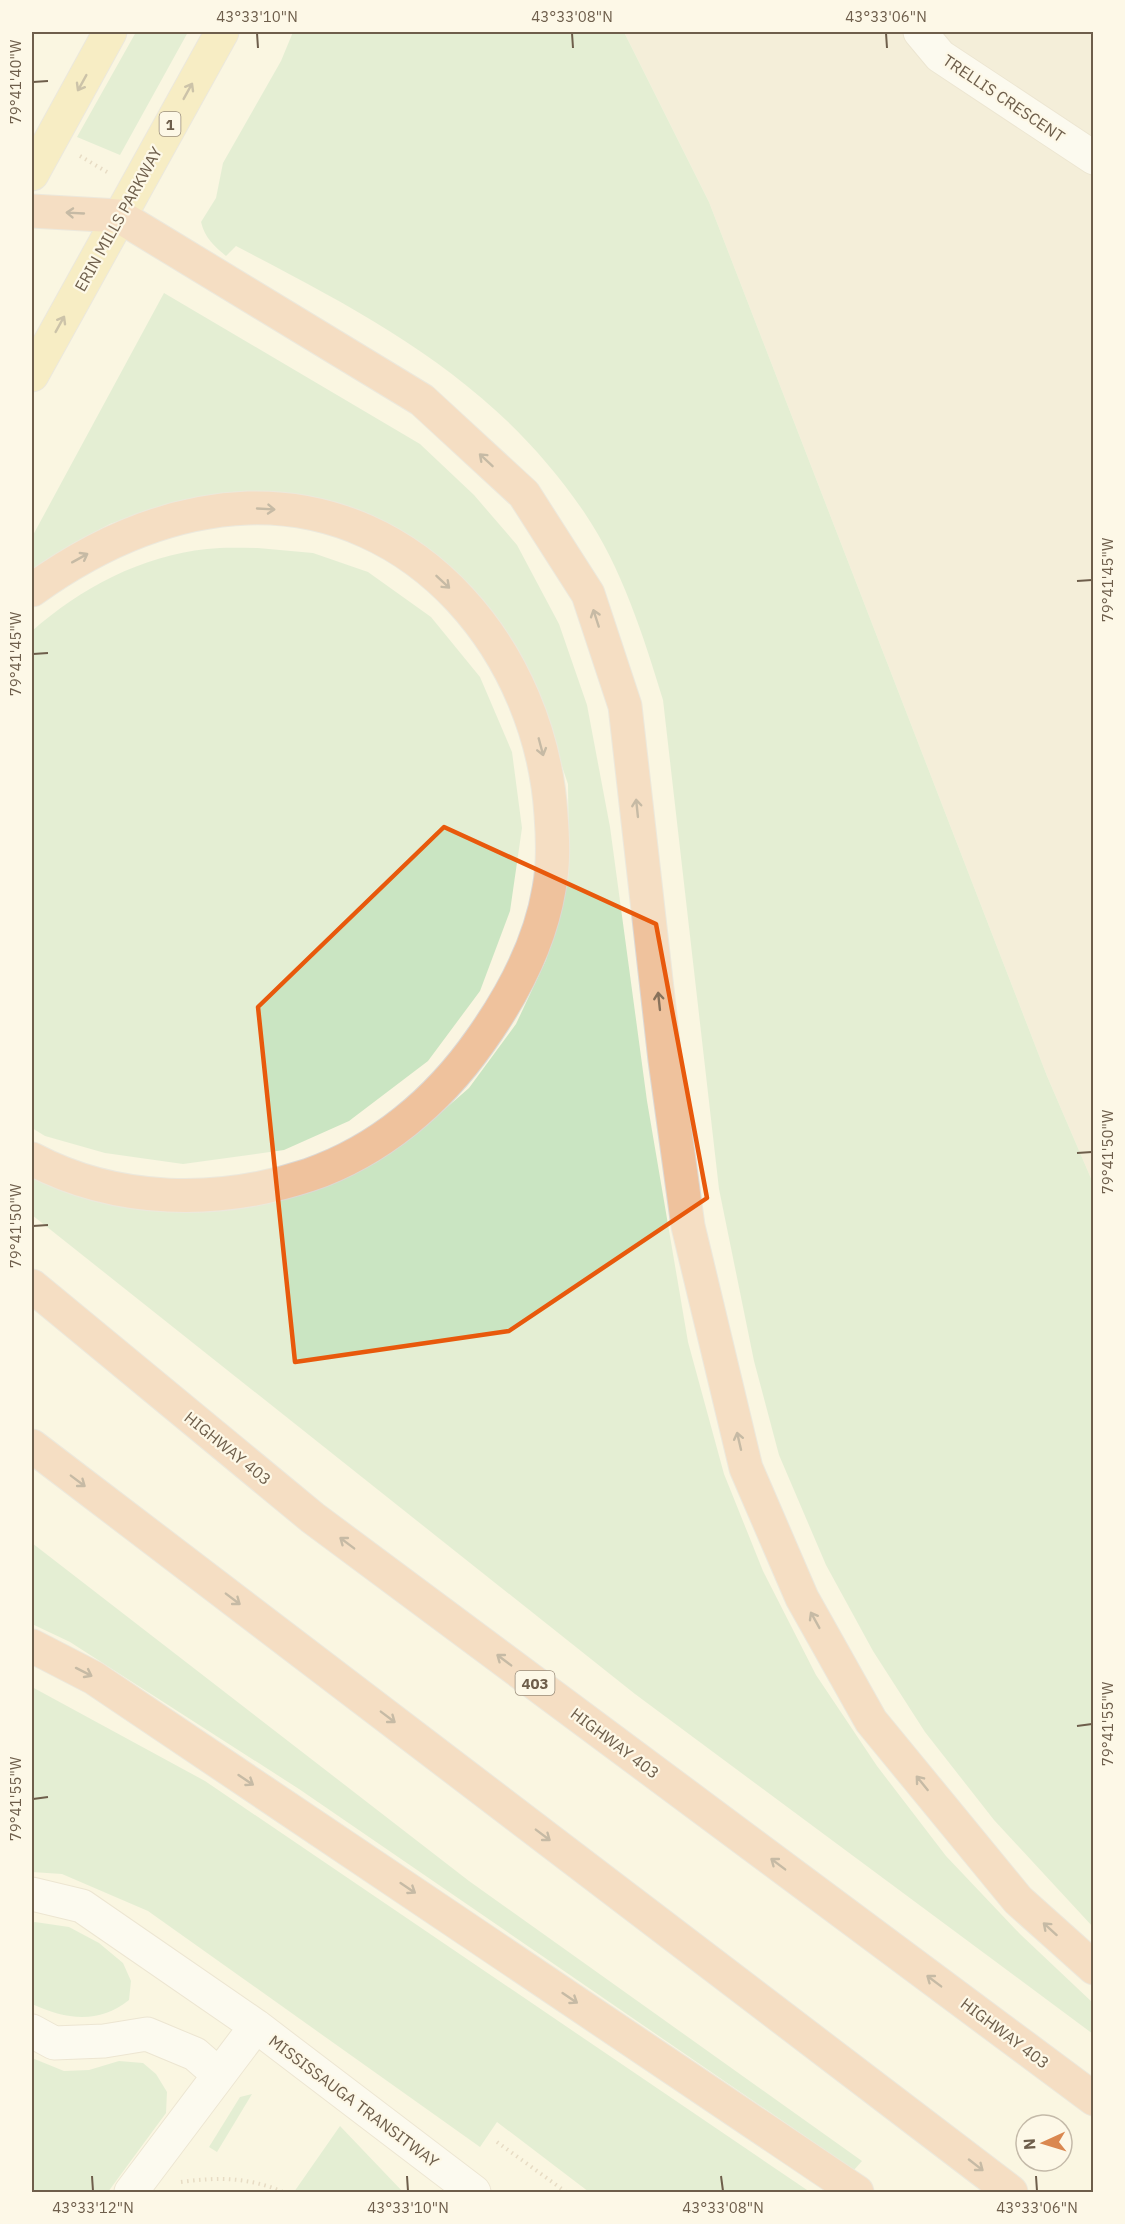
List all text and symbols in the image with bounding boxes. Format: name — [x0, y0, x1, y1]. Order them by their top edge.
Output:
text: 43°33'10"N — [216, 7, 298, 26]
text: 43°33'08"N — [531, 7, 613, 26]
text: 43°33'06"N — [845, 7, 927, 26]
text: 79°41'40"W — [6, 39, 25, 124]
street label: TRELLIS CRESCENT — [939, 50, 1069, 146]
one-way arrow — [76, 73, 87, 91]
one-way arrow — [183, 83, 195, 100]
road number: 1 — [160, 112, 180, 136]
street label: ERIN MILLS PARKWAY — [70, 143, 166, 295]
one-way arrow — [66, 208, 86, 219]
one-way arrow — [54, 316, 66, 333]
one-way arrow — [479, 452, 494, 467]
one-way arrow — [256, 504, 276, 515]
text: 79°41'45"W — [1098, 537, 1117, 622]
one-way arrow — [71, 552, 89, 563]
one-way arrow — [435, 575, 450, 589]
one-way arrow — [590, 609, 601, 628]
text: 79°41'45"W — [6, 611, 25, 696]
one-way arrow — [536, 737, 547, 756]
one-way arrow — [631, 798, 642, 818]
one-way arrow — [653, 992, 664, 1012]
text: 79°41'50"W — [1098, 1109, 1117, 1194]
text: 79°41'50"W — [6, 1183, 25, 1268]
street label: HIGHWAY 403 — [181, 1407, 275, 1489]
one-way arrow — [733, 1432, 745, 1451]
one-way arrow — [70, 1474, 86, 1487]
one-way arrow — [340, 1537, 356, 1550]
one-way arrow — [225, 1593, 241, 1606]
one-way arrow — [809, 1612, 820, 1630]
one-way arrow — [496, 1654, 512, 1666]
one-way arrow — [74, 1667, 92, 1678]
road number: 403 — [516, 1671, 554, 1695]
text: 79°41'55"W — [1098, 1681, 1117, 1766]
street label: HIGHWAY 403 — [567, 1703, 663, 1783]
one-way arrow — [380, 1711, 396, 1724]
text: 79°41'55"W — [6, 1756, 25, 1841]
one-way arrow — [238, 1773, 255, 1786]
one-way arrow — [915, 1775, 928, 1791]
one-way arrow — [535, 1829, 551, 1842]
one-way arrow — [770, 1858, 786, 1871]
one-way arrow — [400, 1882, 416, 1894]
one-way arrow — [1043, 1922, 1058, 1936]
one-way arrow — [927, 1974, 943, 1987]
one-way arrow — [561, 1991, 578, 2004]
street label: HIGHWAY 403 — [957, 1993, 1053, 2073]
street label: MISSISSAUGA TRANSITWAY — [265, 2031, 443, 2172]
north arrow — [1014, 2113, 1074, 2173]
text: N — [1019, 2138, 1039, 2151]
one-way arrow — [968, 2159, 984, 2172]
text: 43°33'12"N — [52, 2198, 134, 2217]
text: 43°33'10"N — [367, 2198, 449, 2217]
text: 43°33'08"N — [682, 2198, 764, 2217]
text: 43°33'06"N — [996, 2198, 1078, 2217]

